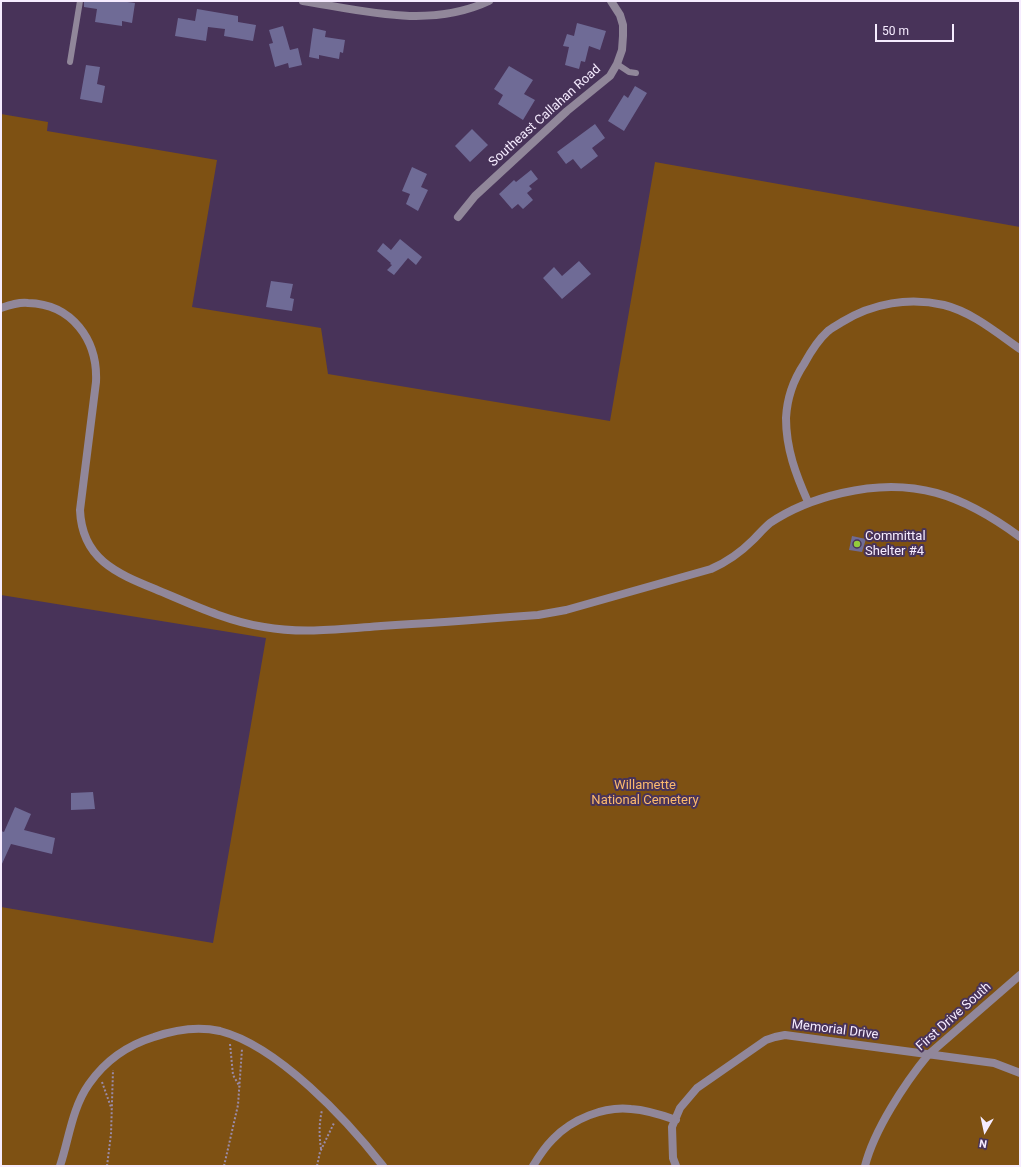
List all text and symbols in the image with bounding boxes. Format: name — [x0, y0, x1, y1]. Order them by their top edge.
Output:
scale bar — [877, 16, 956, 42]
text: 50 m — [882, 24, 909, 38]
street label: Southeast Callahan Road — [486, 62, 604, 170]
place label: Committal Shelter #4 — [865, 529, 926, 560]
marker: Committal Shelter #4 — [852, 539, 862, 549]
park label: Willamette National Cemetery — [591, 778, 699, 809]
street label: First Drive South — [913, 979, 995, 1055]
street label: Memorial Drive — [791, 1017, 879, 1043]
north arrow — [965, 1111, 1005, 1151]
text: N — [978, 1136, 988, 1150]

